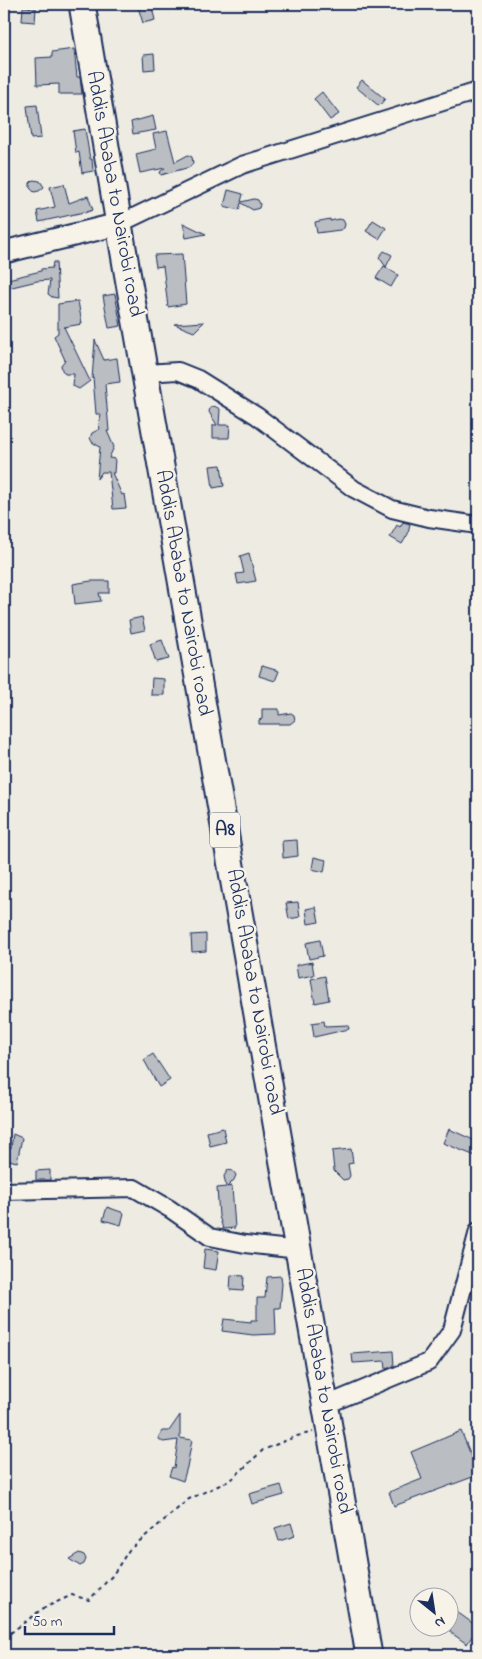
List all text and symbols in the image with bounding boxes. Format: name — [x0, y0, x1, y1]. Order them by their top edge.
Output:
street label: Addis Ababa to Nairobi road — [78, 69, 150, 320]
street label: Addis Ababa to Nairobi road — [147, 468, 219, 719]
road number: A8 — [210, 812, 240, 848]
street label: Addis Ababa to Nairobi road — [218, 867, 290, 1118]
street label: Addis Ababa to Nairobi road — [287, 1266, 359, 1517]
north arrow — [410, 1586, 460, 1636]
scale bar — [25, 1604, 114, 1636]
text: 50 m — [32, 1611, 63, 1633]
text: N — [430, 1611, 449, 1633]

